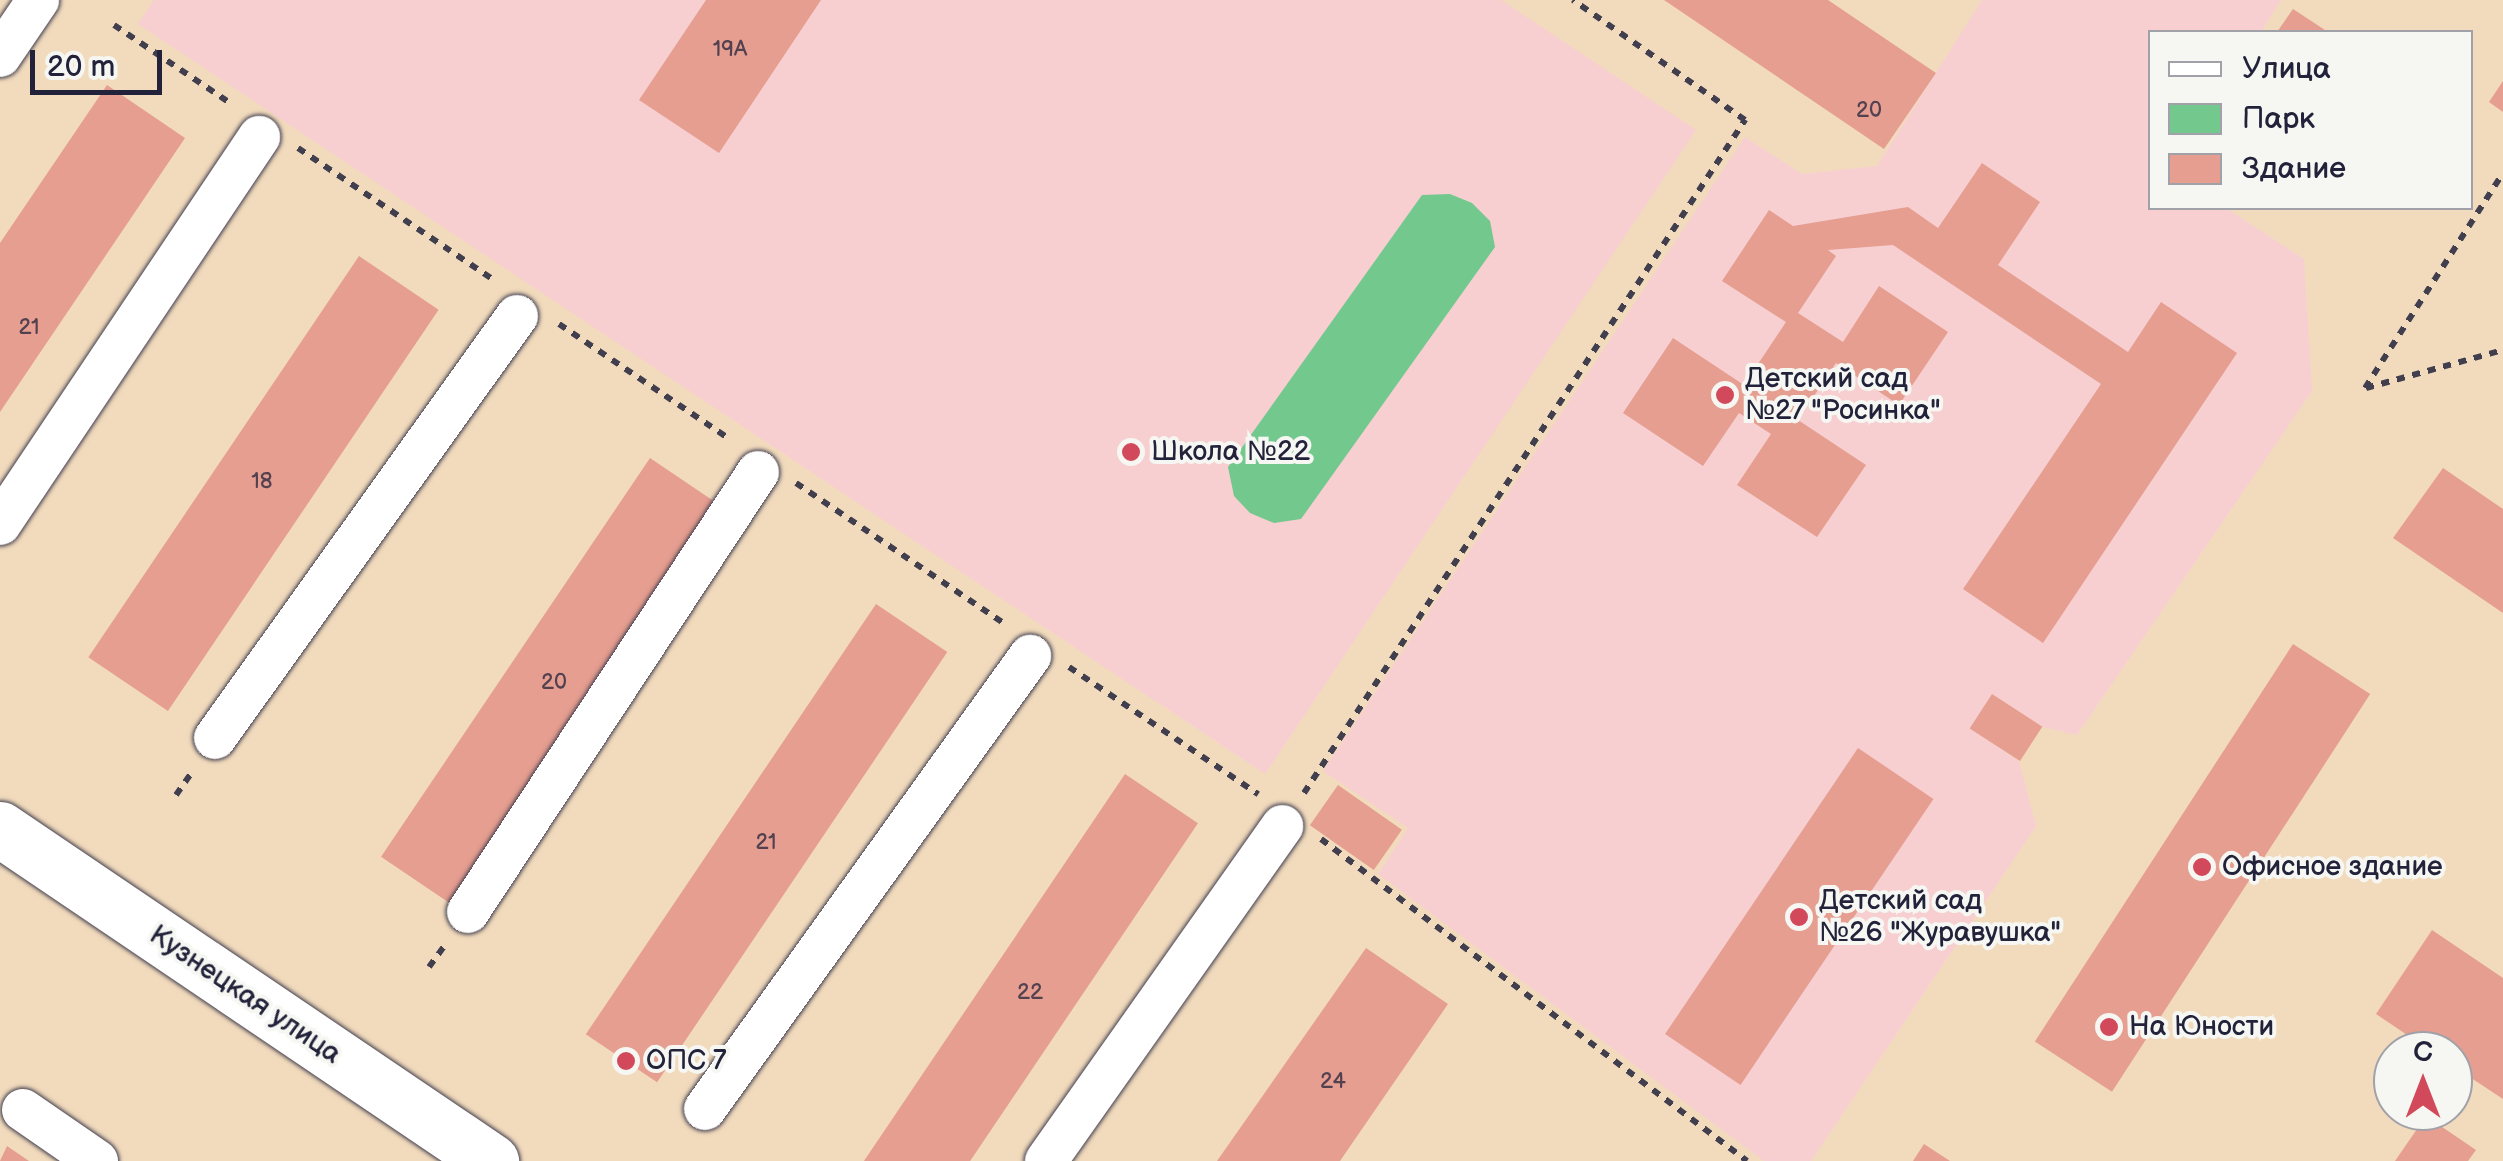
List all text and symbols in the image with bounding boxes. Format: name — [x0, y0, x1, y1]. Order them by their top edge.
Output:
scale bar — [35, 30, 168, 92]
legend — [2148, 30, 2473, 210]
house number: 19А — [713, 37, 747, 63]
text: 20 m — [47, 49, 115, 85]
text: Улица — [2242, 51, 2331, 87]
house number: 20 — [1856, 98, 1882, 124]
text: Парк — [2242, 101, 2315, 137]
text: Здание — [2242, 151, 2346, 187]
house number: 21 — [18, 315, 40, 341]
place label: Детский сад №27 "Росинка" — [1745, 362, 1942, 428]
marker: Детский сад №27 "Росинка" — [1714, 384, 1736, 406]
place label: Школа №22 — [1151, 435, 1310, 469]
marker: Школа №22 — [1120, 441, 1142, 463]
house number: 18 — [251, 469, 273, 495]
house number: 20 — [541, 670, 567, 696]
house number: 21 — [755, 830, 777, 856]
place label: Офисное здание — [2222, 850, 2443, 884]
marker: Офисное здание — [2191, 856, 2213, 878]
place label: Детский сад №26 "Журавушка" — [1819, 884, 2061, 950]
marker: Детский сад №26 "Журавушка" — [1788, 906, 1810, 928]
street label: Кузнецкая улица — [143, 918, 347, 1072]
house number: 22 — [1017, 980, 1043, 1006]
place label: На Юности — [2129, 1010, 2274, 1044]
marker: На Юности — [2098, 1016, 2120, 1038]
north arrow — [2373, 1031, 2473, 1131]
text: С — [2413, 1036, 2433, 1069]
place label: ОПС 7 — [646, 1044, 727, 1078]
marker: ОПС 7 — [615, 1050, 637, 1072]
house number: 24 — [1320, 1069, 1346, 1095]

